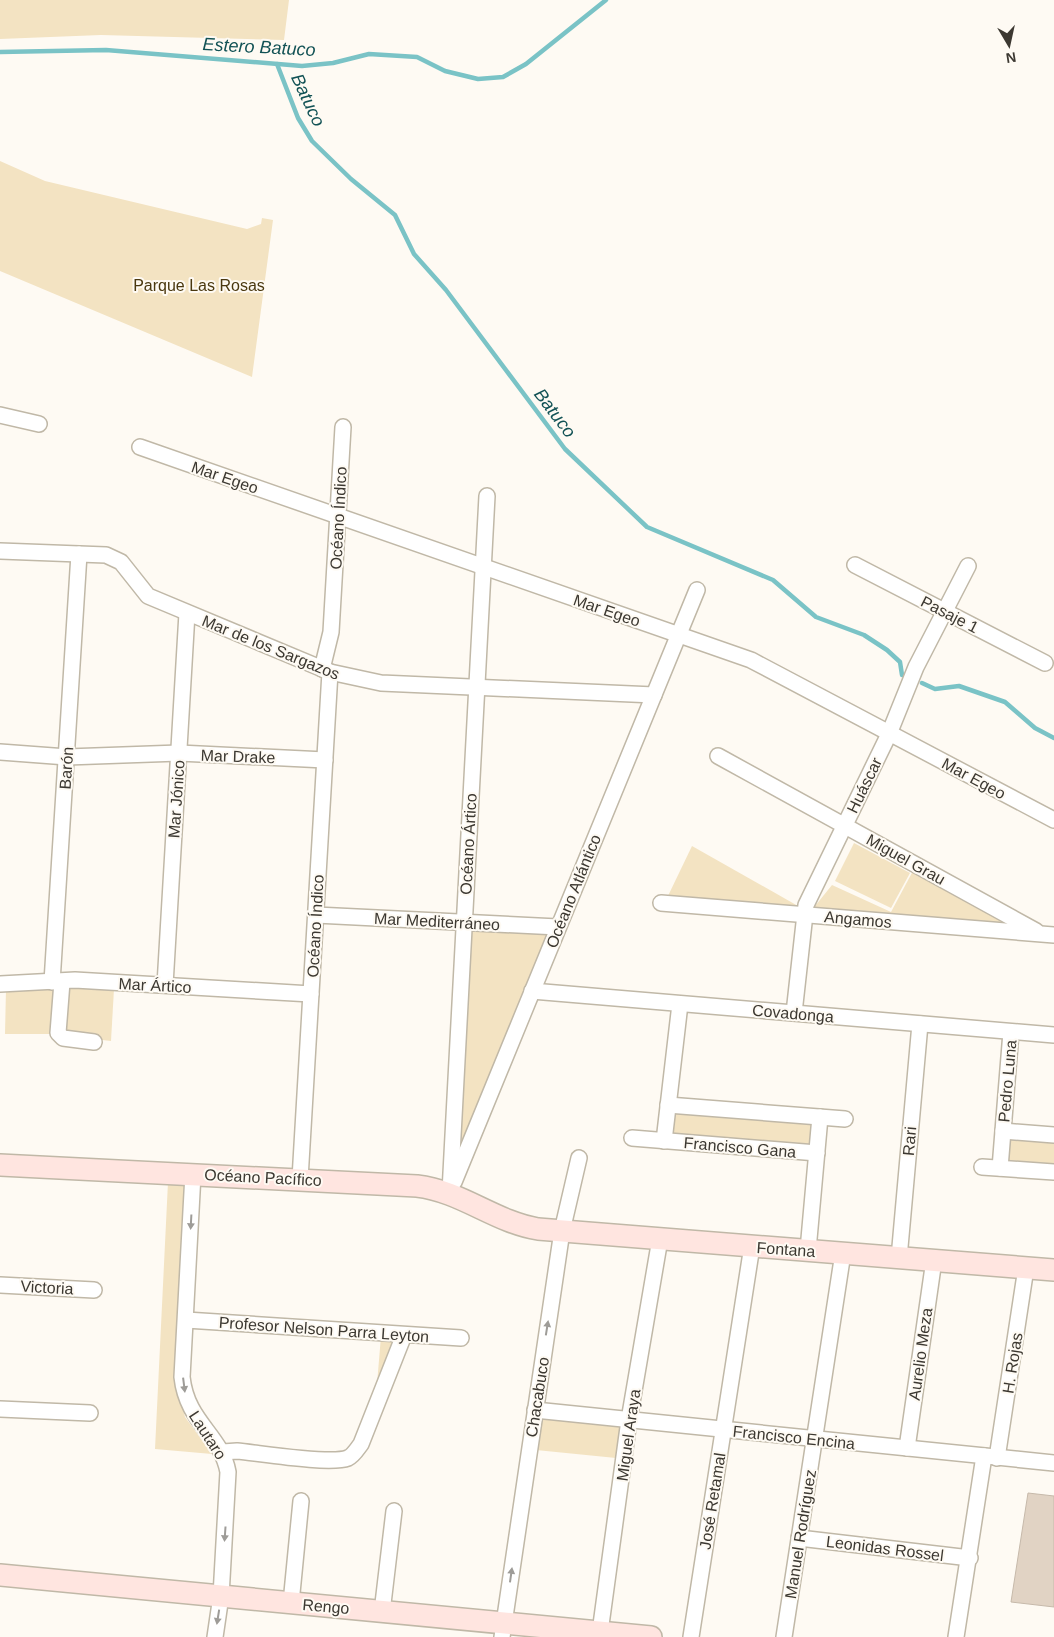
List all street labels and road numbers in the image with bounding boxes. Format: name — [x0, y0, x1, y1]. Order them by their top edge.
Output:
street label: Mar Egeo — [189, 458, 260, 497]
street label: Océano Índico — [326, 466, 350, 570]
street label: Mar Egeo — [571, 591, 642, 630]
street label: Pasaje 1 — [918, 593, 981, 636]
street label: Mar de los Sargazos — [200, 612, 342, 683]
street label: Barón — [57, 746, 76, 790]
street label: Mar Drake — [200, 747, 276, 766]
street label: Huáscar — [844, 754, 885, 816]
street label: Mar Egeo — [939, 755, 1008, 802]
street label: Mar Jónico — [165, 759, 188, 839]
street label: Océano Ártico — [456, 793, 480, 895]
street label: Miguel Grau — [864, 831, 948, 888]
street label: Océano Atlántico — [543, 832, 604, 950]
street label: Océano Índico — [303, 874, 327, 978]
street label: Angamos — [824, 908, 892, 931]
street label: Mar Mediterráneo — [373, 910, 501, 933]
street label: Mar Ártico — [118, 974, 192, 996]
street label: Covadonga — [751, 1001, 835, 1026]
street label: Pedro Luna — [995, 1039, 1020, 1123]
street label: Rari — [900, 1126, 919, 1156]
street label: Francisco Gana — [683, 1134, 797, 1161]
street label: Océano Pacífico — [204, 1166, 322, 1189]
street label: Fontana — [756, 1239, 816, 1260]
street label: Victoria — [20, 1278, 74, 1297]
street label: Aurelio Meza — [906, 1307, 935, 1401]
street label: Profesor Nelson Parra Leyton — [218, 1314, 430, 1345]
street label: H. Rojas — [999, 1331, 1026, 1395]
street label: Chacabuco — [523, 1356, 552, 1438]
street label: Miguel Araya — [614, 1388, 643, 1482]
street label: Lautaro — [186, 1408, 230, 1463]
street label: Francisco Encina — [732, 1423, 856, 1452]
street label: José Retamal — [696, 1451, 729, 1551]
street label: Manuel Rodríguez — [782, 1468, 819, 1600]
street label: Leonidas Rossel — [825, 1533, 945, 1564]
street label: Rengo — [302, 1596, 350, 1617]

